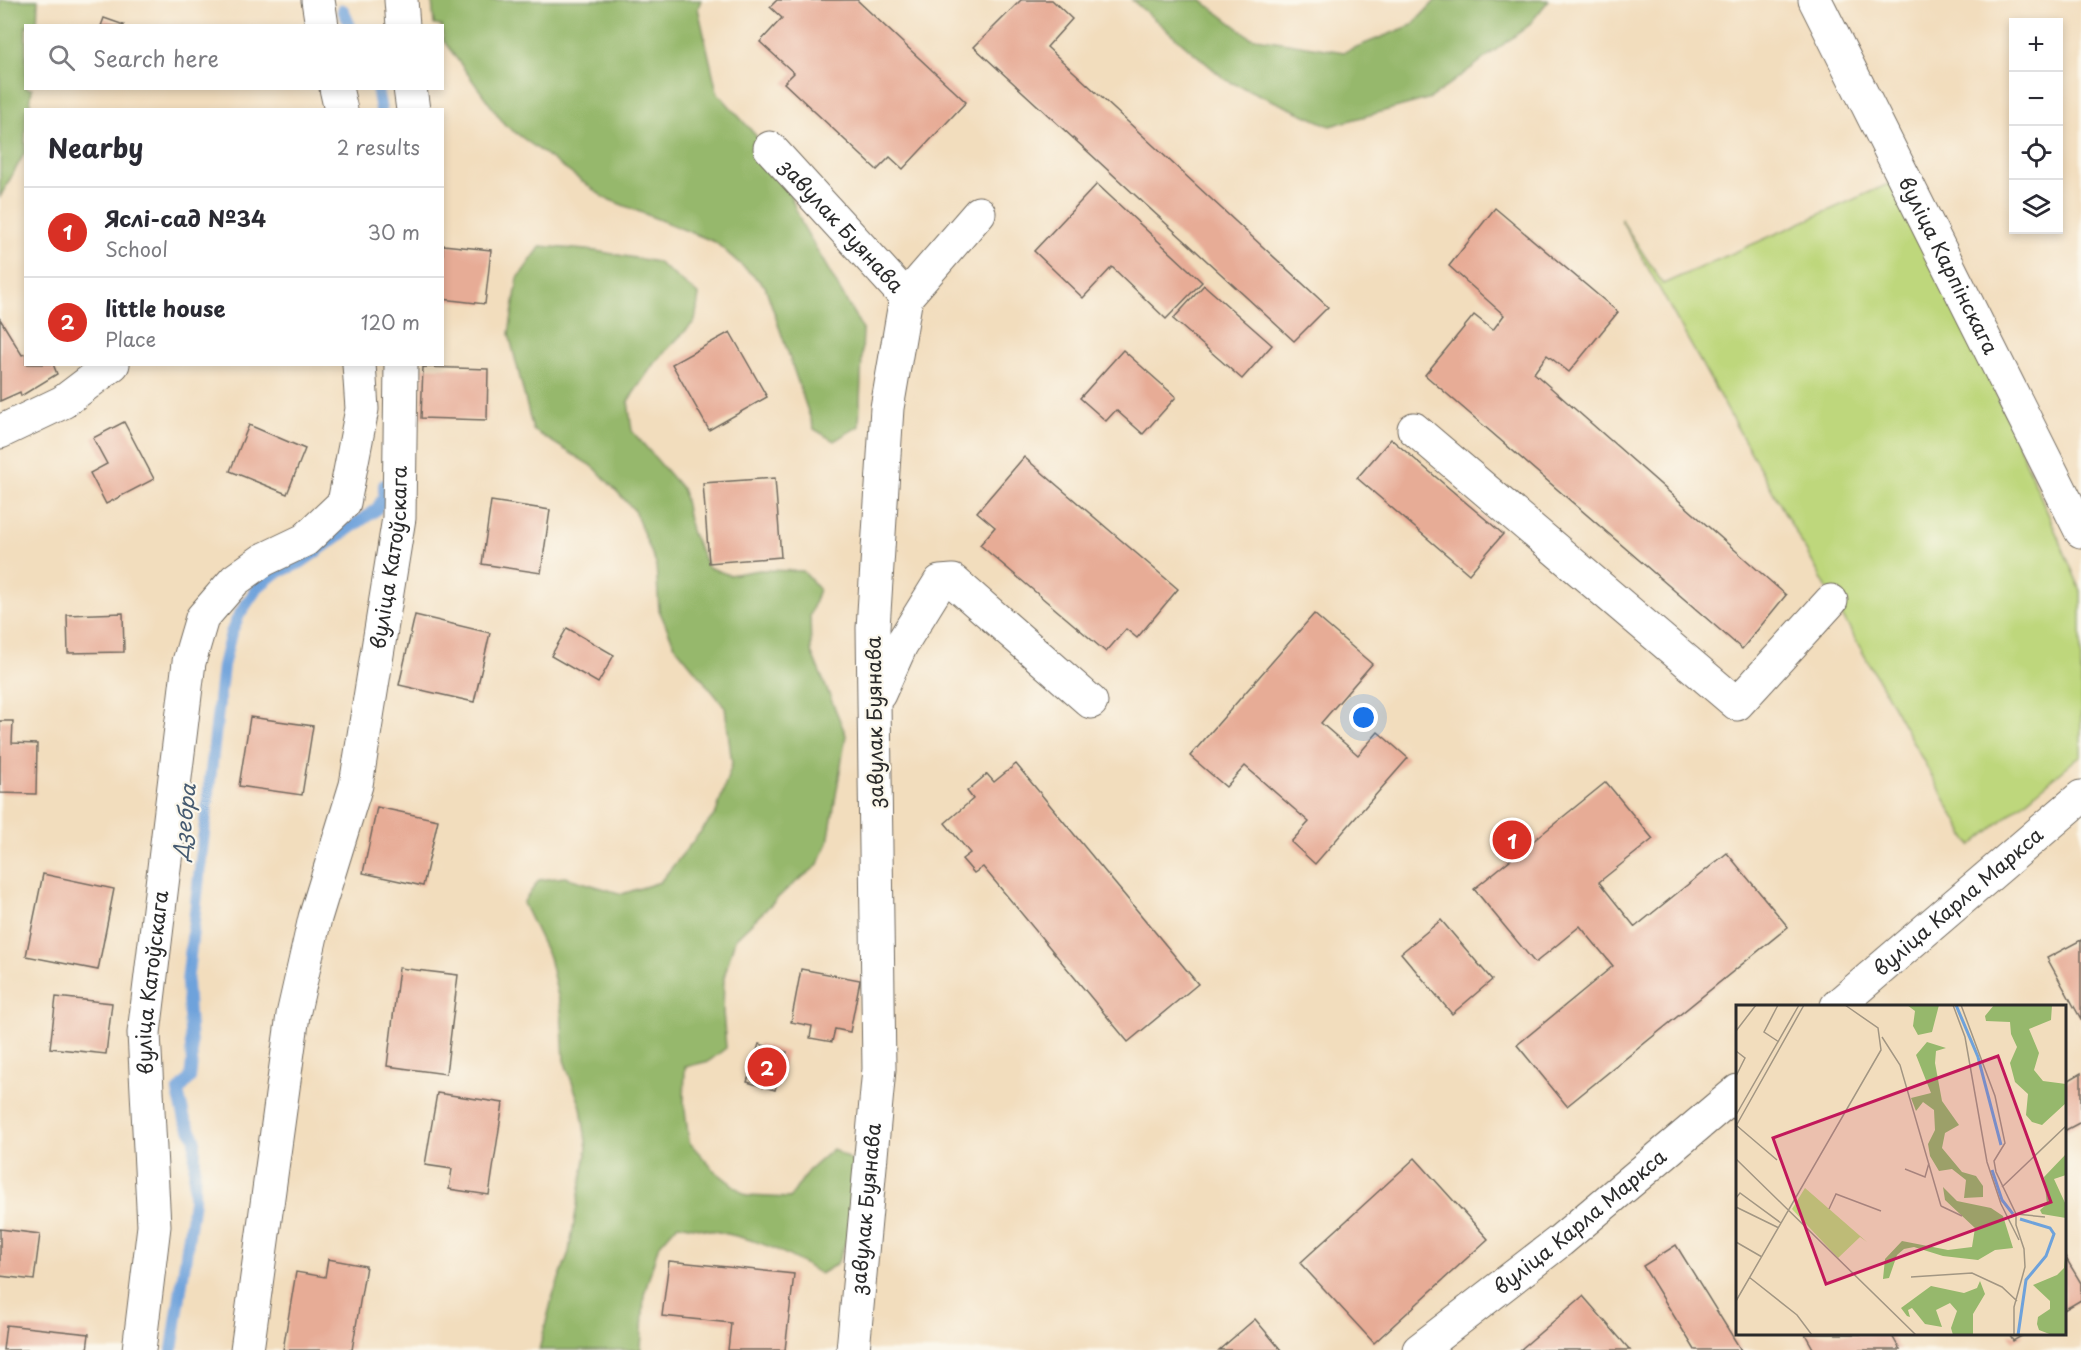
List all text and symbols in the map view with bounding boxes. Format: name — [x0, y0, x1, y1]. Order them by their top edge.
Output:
map controls — [2009, 18, 2063, 234]
button: + — [2009, 18, 2063, 72]
search box — [24, 24, 444, 90]
icon: search — [45, 41, 78, 74]
text: Search here — [93, 41, 219, 74]
button: − — [2009, 72, 2063, 126]
button: locate — [2009, 126, 2063, 180]
text: Nearby — [48, 128, 143, 167]
text: 2 results — [337, 132, 420, 162]
street label: завулак Буянава — [773, 151, 911, 299]
street label: вуліца Карпінскага — [1892, 171, 2006, 360]
button: layers — [2009, 180, 2063, 234]
text: Яслі-сад №34 — [105, 201, 266, 234]
text: 1 — [63, 217, 72, 247]
text: 30 m — [367, 217, 420, 247]
text: School — [105, 234, 168, 264]
text: little house — [105, 291, 226, 324]
text: 2 — [60, 307, 75, 337]
text: 120 m — [361, 307, 420, 337]
text: Place — [105, 324, 156, 354]
street label: вуліца Катоўскага — [362, 465, 414, 651]
street label: завулак Буянава — [857, 636, 891, 809]
your location — [1349, 703, 1378, 732]
water label: Дзебра — [163, 781, 203, 864]
pin: 1 — [1492, 818, 1532, 862]
street label: вуліца Карла Маркса — [1866, 819, 2050, 983]
street label: вуліца Катоўскага — [128, 888, 175, 1075]
inset map — [1736, 1005, 2066, 1335]
pin: 2 — [748, 1044, 786, 1090]
street label: завулак Буянава — [842, 1121, 888, 1296]
street label: вуліца Карла Маркса — [1487, 1141, 1673, 1301]

